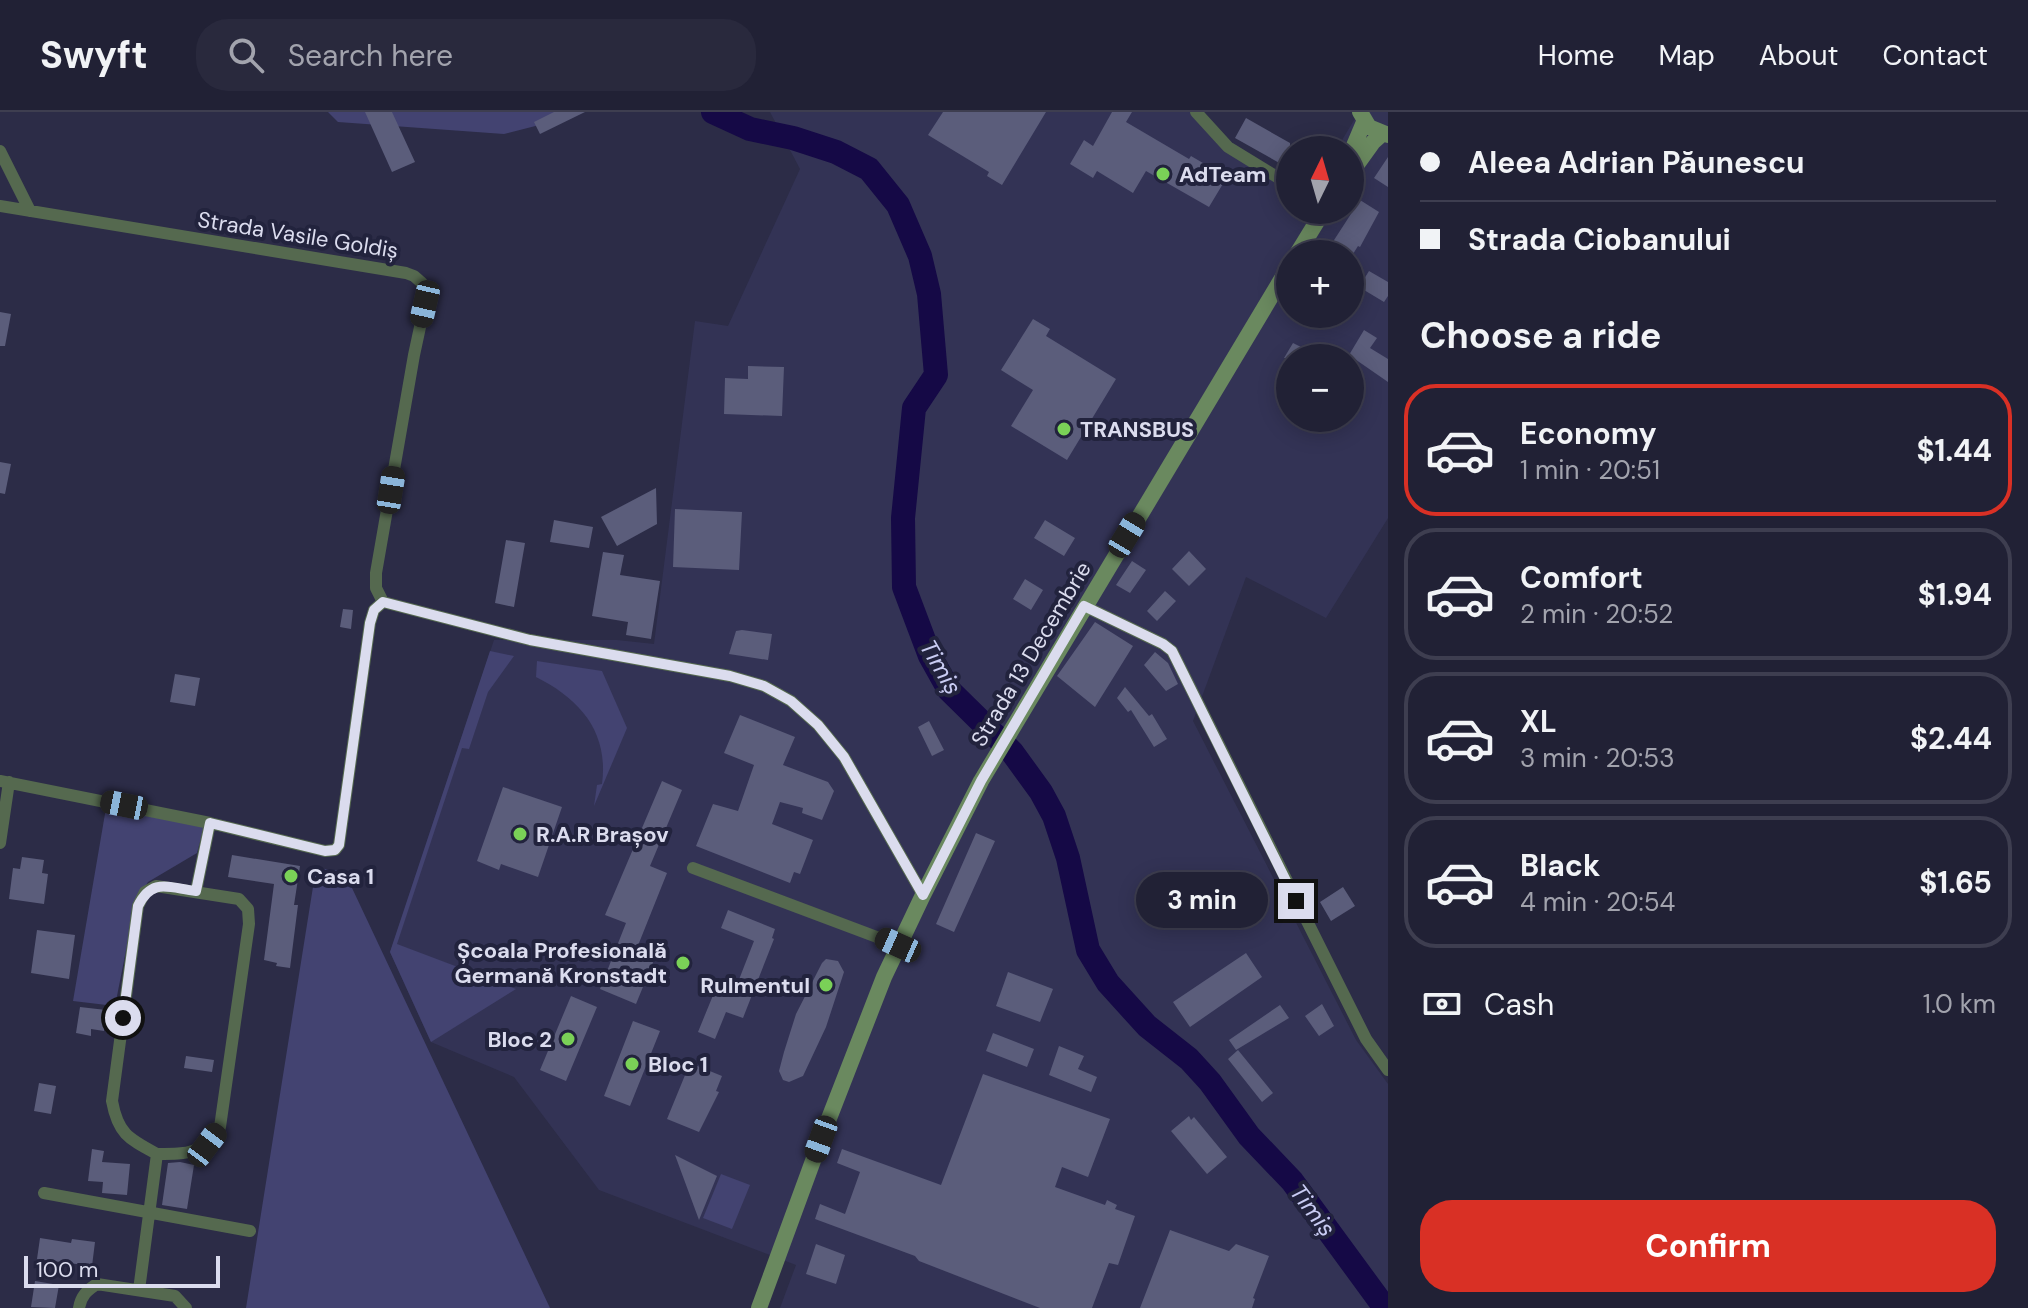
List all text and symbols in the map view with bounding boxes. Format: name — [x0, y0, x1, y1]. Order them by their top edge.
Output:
search box — [196, 19, 756, 91]
text: Swyft — [40, 30, 148, 80]
icon: search — [224, 33, 268, 77]
text: Search here — [288, 36, 453, 75]
text: Home — [1538, 37, 1614, 74]
text: Map — [1658, 37, 1715, 74]
text: About — [1759, 37, 1838, 74]
text: Contact — [1882, 37, 1988, 74]
north arrow — [1276, 136, 1364, 224]
map controls — [1276, 136, 1364, 432]
text: Aleea Adrian Păunescu — [1468, 143, 1805, 182]
place label: AdTeam — [1179, 160, 1267, 189]
marker: AdTeam — [1154, 165, 1172, 183]
street label: Strada Vasile Goldiș — [196, 205, 400, 265]
text: Strada Ciobanului — [1468, 220, 1731, 259]
button: + — [1276, 240, 1364, 328]
car — [408, 278, 442, 330]
text: Choose a ride — [1420, 312, 1661, 359]
button: − — [1276, 344, 1364, 432]
icon: car — [1424, 414, 1496, 486]
text: Economy — [1520, 414, 1657, 453]
place label: TRANSBUS — [1080, 415, 1194, 444]
marker: TRANSBUS — [1055, 420, 1073, 438]
text: $1.44 — [1916, 431, 1992, 470]
text: 1 min · 20:51 — [1520, 453, 1660, 487]
car — [375, 464, 407, 516]
car — [1104, 508, 1150, 562]
street label: Strada 13 Decembrie — [964, 556, 1098, 752]
icon: car — [1424, 558, 1496, 630]
text: Comfort — [1520, 558, 1643, 597]
text: $1.94 — [1918, 575, 1992, 614]
text: 2 min · 20:52 — [1520, 597, 1673, 631]
water label: Timiș — [913, 634, 969, 700]
icon: car — [1424, 702, 1496, 774]
text: XL — [1520, 702, 1557, 741]
text: $2.44 — [1910, 719, 1992, 758]
text: 3 min · 20:53 — [1520, 741, 1675, 775]
car — [98, 789, 150, 821]
place label: R.A.R Brașov — [536, 820, 669, 849]
marker: R.A.R Brașov — [511, 825, 529, 843]
icon: car — [1424, 846, 1496, 918]
text: Black — [1520, 846, 1600, 885]
place label: Casa 1 — [307, 862, 374, 891]
text: $1.65 — [1919, 863, 1992, 902]
marker: Casa 1 — [282, 867, 300, 885]
callout: 3 min — [1136, 873, 1268, 929]
text: 3 min — [1167, 883, 1237, 917]
route end — [1278, 883, 1314, 919]
text: 4 min · 20:54 — [1520, 885, 1675, 919]
car — [871, 924, 925, 966]
place label: Școala Profesională Germană Kronstadt — [454, 936, 667, 990]
marker: Școala Profesională Germană Kronstadt — [674, 954, 692, 972]
place label: Rulmentul — [700, 971, 810, 1000]
marker: Rulmentul — [817, 976, 835, 994]
icon: cash — [1420, 982, 1464, 1026]
text: Cash — [1484, 985, 1554, 1024]
text: 1.0 km — [1923, 987, 1996, 1021]
route start — [105, 1000, 141, 1036]
place label: Bloc 2 — [487, 1025, 552, 1054]
marker: Bloc 2 — [559, 1030, 577, 1048]
place label: Bloc 1 — [648, 1050, 708, 1079]
marker: Bloc 1 — [623, 1055, 641, 1073]
car — [802, 1112, 840, 1166]
car — [183, 1119, 231, 1171]
water label: Timiș — [1283, 1177, 1343, 1243]
button: Confirm — [1420, 1200, 1996, 1292]
scale bar — [24, 1252, 220, 1288]
text: 100 m — [36, 1255, 98, 1284]

